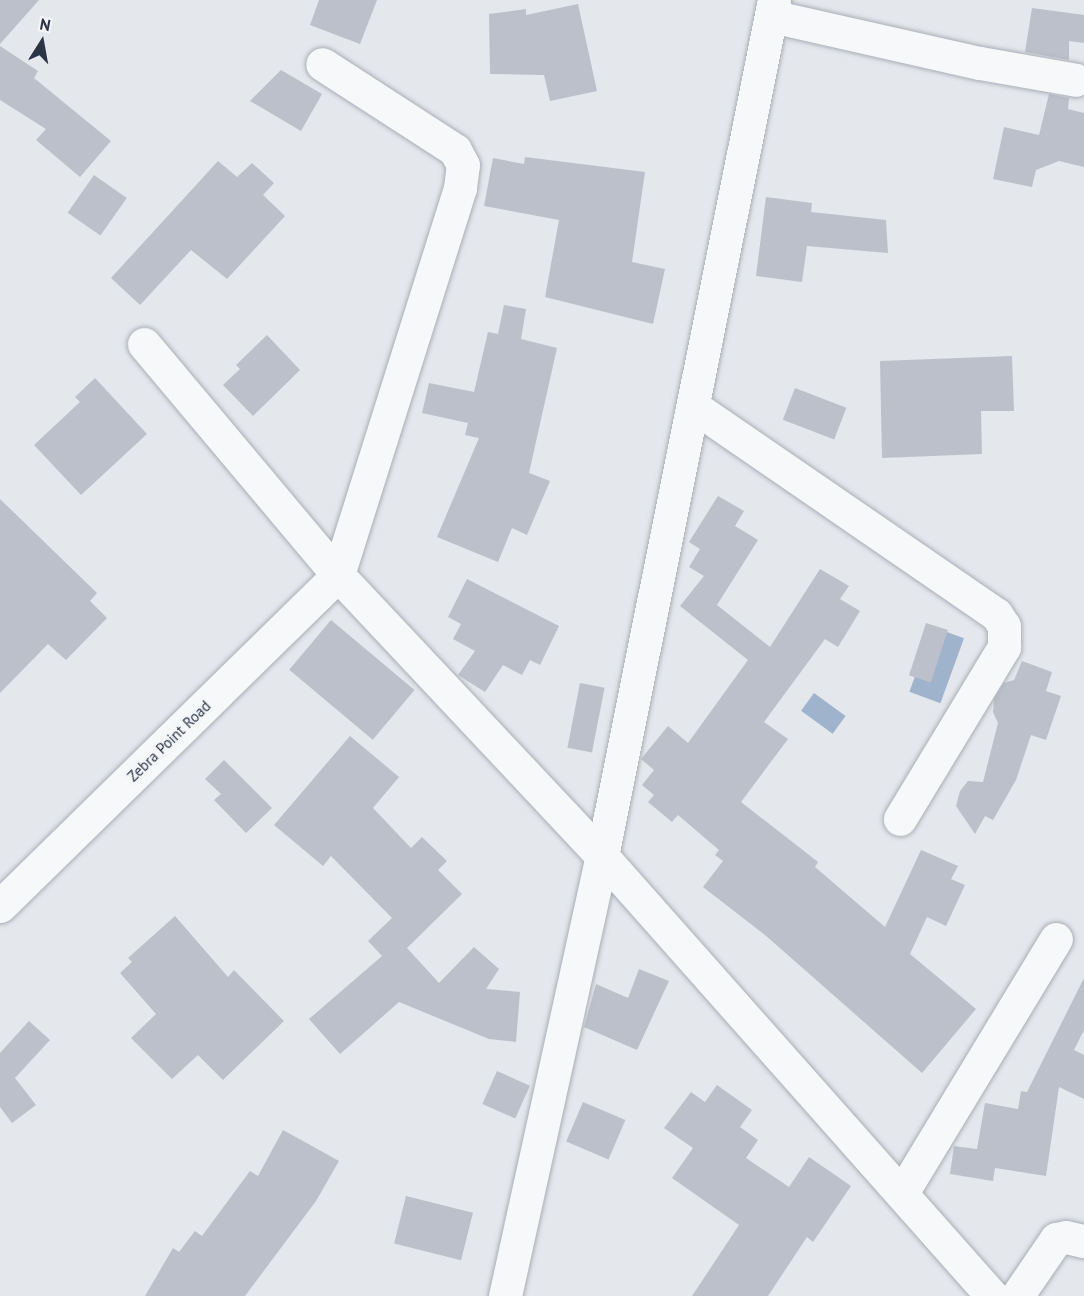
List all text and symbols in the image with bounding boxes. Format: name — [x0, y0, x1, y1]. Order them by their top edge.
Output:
north arrow — [12, 12, 72, 72]
text: N — [38, 14, 52, 35]
street label: Zebra Point Road — [124, 697, 214, 785]

